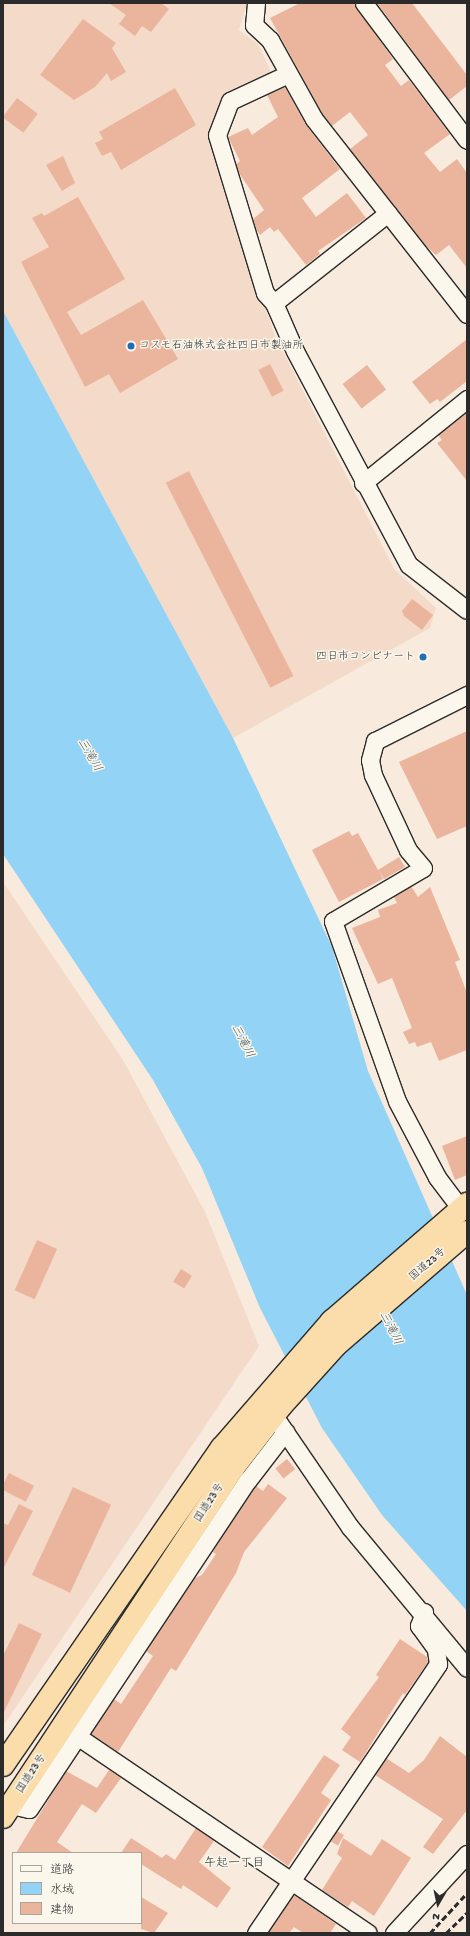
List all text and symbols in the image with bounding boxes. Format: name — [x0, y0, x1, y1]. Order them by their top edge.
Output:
place label: コスモ石油株式会社四日市製油所 — [139, 339, 304, 353]
marker: コスモ石油株式会社四日市製油所 — [126, 341, 136, 351]
place label: 四日市コンビナート — [316, 650, 415, 664]
marker: 四日市コンビナート — [418, 652, 428, 662]
water label: 三滝川 — [73, 737, 103, 775]
water label: 三滝川 — [226, 1023, 256, 1061]
street label: 国道23号 — [407, 1246, 449, 1284]
water label: 三滝川 — [374, 1310, 404, 1348]
street label: 国道23号 — [192, 1481, 228, 1525]
street label: 国道23号 — [14, 1752, 50, 1796]
legend — [12, 1852, 142, 1924]
district label: 午起一丁目 — [204, 1858, 264, 1872]
text: 道路 — [50, 1864, 74, 1878]
text: 水域 — [50, 1884, 74, 1898]
north arrow — [418, 1884, 458, 1924]
text: 建物 — [50, 1904, 74, 1918]
text: N — [432, 1909, 441, 1922]

